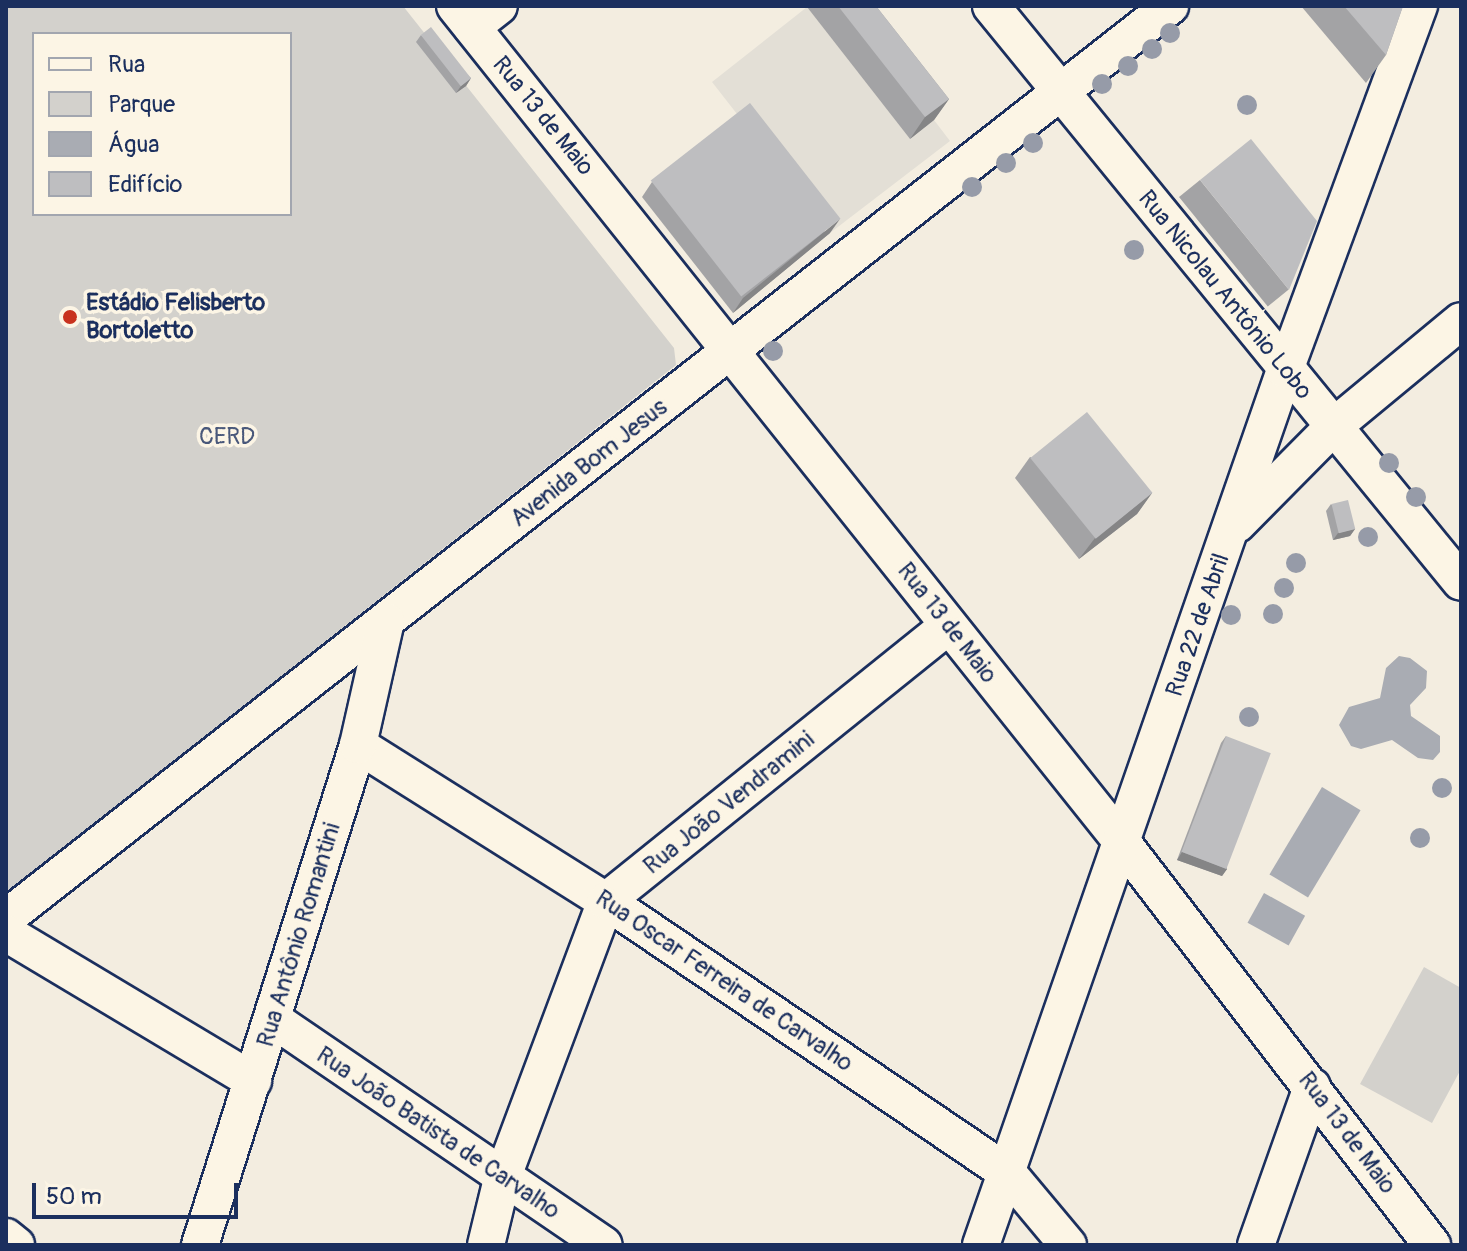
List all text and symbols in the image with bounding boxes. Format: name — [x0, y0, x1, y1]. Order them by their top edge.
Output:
legend — [32, 32, 292, 216]
text: Rua — [108, 50, 145, 79]
street label: Rua 13 de Maio — [486, 51, 600, 181]
text: Parque — [108, 90, 175, 119]
text: Água — [108, 130, 159, 159]
text: Edifício — [108, 170, 182, 199]
street label: Rua Nicolau Antônio Lobo — [1132, 185, 1318, 405]
place label: Estádio Felisberto Bortoletto — [86, 289, 265, 345]
marker: Estádio Felisberto Bortoletto — [61, 308, 79, 326]
street label: Avenida Bom Jesus — [505, 393, 673, 533]
park label: CERD — [199, 423, 255, 451]
street label: Rua 22 de Abril — [1160, 550, 1236, 700]
street label: Rua 13 de Maio — [891, 557, 1003, 689]
street label: Rua João Vendramini — [638, 725, 820, 881]
street label: Rua Antônio Romantini — [251, 820, 347, 1050]
street label: Rua Oscar Ferreira de Carvalho — [590, 884, 858, 1078]
street label: Rua João Batista de Carvalho — [311, 1041, 565, 1225]
street label: Rua 13 de Maio — [1292, 1066, 1402, 1200]
scale bar — [36, 1167, 242, 1217]
text: 50 m — [46, 1182, 102, 1211]

